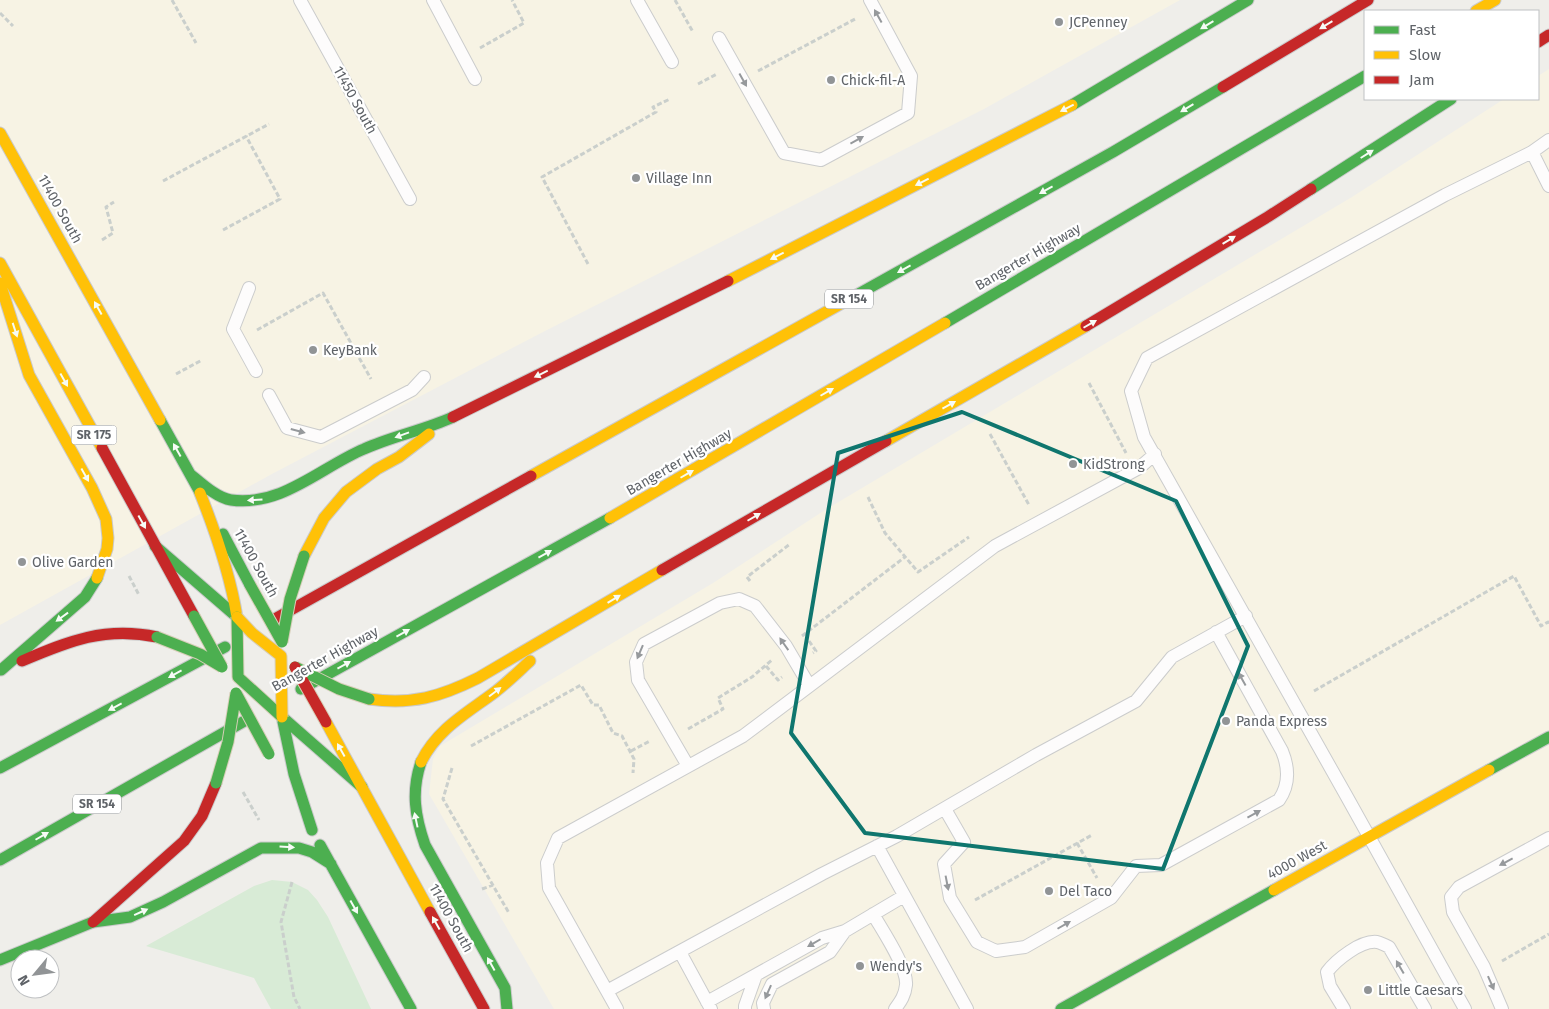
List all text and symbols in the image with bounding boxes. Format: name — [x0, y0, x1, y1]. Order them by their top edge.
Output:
one-way arrow — [874, 9, 883, 23]
legend — [1364, 10, 1539, 100]
place label: JCPenney — [1069, 14, 1127, 31]
marker: JCPenney — [1053, 16, 1065, 28]
one-way arrow — [1200, 21, 1213, 30]
one-way arrow — [1319, 21, 1334, 29]
text: Fast — [1409, 21, 1436, 39]
text: Slow — [1409, 46, 1441, 64]
street label: 11450 South — [329, 63, 381, 137]
text: Jam — [1409, 71, 1435, 89]
place label: Chick-fil-A — [841, 72, 905, 89]
one-way arrow — [739, 74, 748, 87]
marker: Chick-fil-A — [825, 74, 837, 86]
one-way arrow — [1060, 104, 1074, 112]
one-way arrow — [1180, 104, 1193, 113]
one-way arrow — [850, 136, 865, 144]
one-way arrow — [1360, 149, 1373, 159]
place label: Village Inn — [646, 170, 712, 187]
street label: 11400 South — [34, 172, 86, 246]
marker: Village Inn — [630, 172, 642, 184]
one-way arrow — [915, 178, 930, 186]
one-way arrow — [1040, 185, 1053, 194]
street label: Bangerter Highway — [972, 220, 1084, 294]
one-way arrow — [1223, 236, 1236, 245]
one-way arrow — [770, 252, 785, 260]
one-way arrow — [898, 264, 911, 273]
road number: SR 154 — [825, 290, 873, 308]
one-way arrow — [94, 301, 102, 316]
one-way arrow — [1083, 319, 1096, 328]
one-way arrow — [12, 322, 19, 337]
place label: KeyBank — [323, 342, 378, 359]
marker: KeyBank — [307, 344, 319, 356]
one-way arrow — [534, 370, 548, 378]
one-way arrow — [60, 373, 68, 387]
one-way arrow — [821, 388, 834, 397]
one-way arrow — [942, 400, 955, 409]
street label: Bangerter Highway — [623, 425, 735, 499]
road number: SR 175 — [72, 426, 116, 444]
one-way arrow — [291, 427, 306, 435]
one-way arrow — [395, 432, 410, 439]
one-way arrow — [173, 443, 182, 457]
place label: KidStrong — [1083, 456, 1146, 473]
marker: KidStrong — [1067, 458, 1079, 470]
one-way arrow — [81, 468, 89, 483]
one-way arrow — [681, 470, 694, 479]
one-way arrow — [246, 496, 262, 504]
one-way arrow — [747, 512, 760, 521]
one-way arrow — [138, 516, 147, 529]
street label: 11400 South — [230, 526, 282, 600]
one-way arrow — [538, 550, 553, 558]
place label: Olive Garden — [32, 554, 114, 571]
marker: Olive Garden — [16, 556, 28, 568]
one-way arrow — [607, 595, 620, 604]
one-way arrow — [55, 612, 69, 622]
street label: Bangerter Highway — [269, 623, 381, 695]
one-way arrow — [397, 628, 410, 637]
one-way arrow — [779, 637, 789, 651]
one-way arrow — [636, 645, 644, 659]
one-way arrow — [337, 661, 350, 670]
one-way arrow — [169, 670, 182, 679]
one-way arrow — [1238, 672, 1246, 686]
one-way arrow — [488, 687, 502, 697]
one-way arrow — [108, 703, 123, 711]
place label: Panda Express — [1236, 713, 1327, 730]
marker: Panda Express — [1220, 715, 1232, 727]
one-way arrow — [337, 742, 345, 757]
road number: SR 154 — [73, 794, 121, 814]
one-way arrow — [1248, 809, 1261, 818]
one-way arrow — [412, 813, 420, 828]
one-way arrow — [36, 831, 49, 840]
street label: 4000 West — [1264, 836, 1330, 883]
one-way arrow — [279, 844, 295, 852]
one-way arrow — [1499, 857, 1513, 866]
one-way arrow — [944, 875, 952, 891]
street label: 11400 South — [425, 881, 477, 955]
place label: Del Taco — [1059, 883, 1112, 900]
marker: Del Taco — [1043, 885, 1055, 897]
one-way arrow — [350, 900, 359, 913]
one-way arrow — [134, 908, 148, 916]
one-way arrow — [432, 916, 440, 930]
one-way arrow — [1058, 920, 1071, 929]
one-way arrow — [807, 938, 820, 947]
north arrow — [10, 949, 60, 999]
one-way arrow — [487, 956, 495, 971]
place label: Wendy's — [870, 958, 922, 975]
marker: Wendy's — [854, 960, 866, 972]
one-way arrow — [1396, 960, 1405, 973]
text: N — [14, 972, 34, 988]
one-way arrow — [1487, 976, 1495, 990]
place label: Little Caesars — [1378, 982, 1463, 999]
marker: Little Caesars — [1362, 984, 1374, 996]
one-way arrow — [764, 985, 772, 999]

